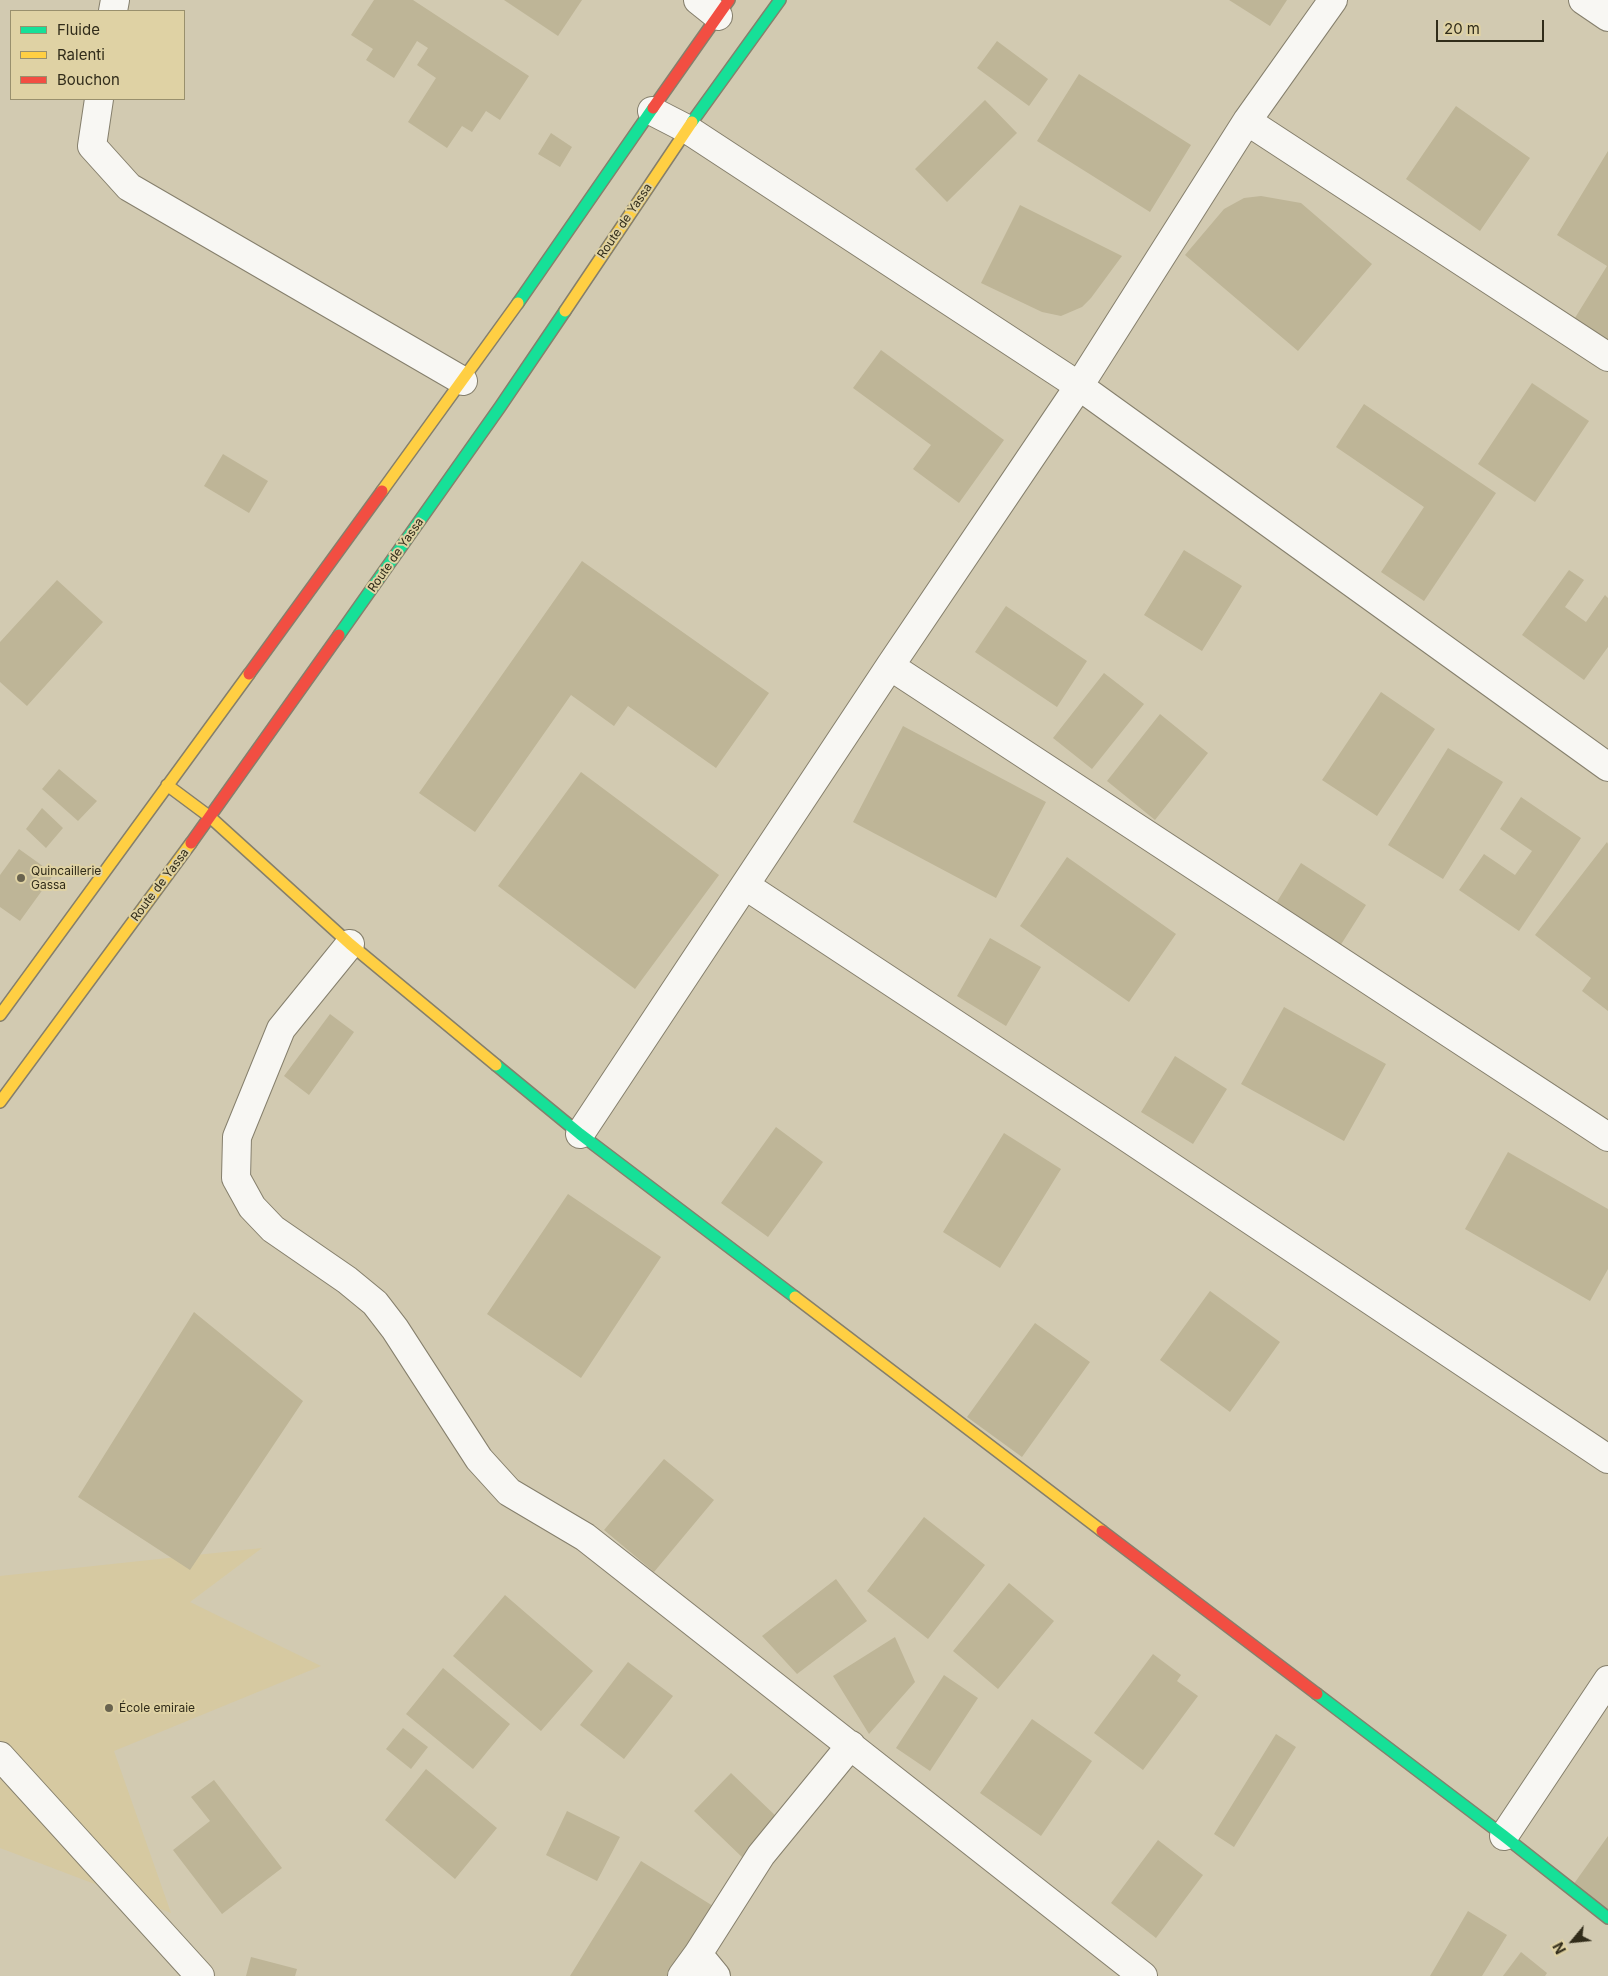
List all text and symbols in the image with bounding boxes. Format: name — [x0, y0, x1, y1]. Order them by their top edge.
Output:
legend — [10, 10, 185, 100]
scale bar — [1438, 10, 1546, 42]
text: 20 m — [1444, 19, 1480, 38]
text: Fluide — [57, 20, 100, 39]
text: Ralenti — [57, 45, 105, 64]
text: Bouchon — [57, 70, 120, 89]
street label: Route de Yassa — [595, 181, 655, 261]
street label: Route de Yassa — [365, 515, 427, 595]
street label: Route de Yassa — [128, 846, 192, 924]
place label: Quincaillerie Gassa — [31, 864, 101, 892]
marker: Quincaillerie Gassa — [15, 872, 27, 884]
place label: École emiraie — [119, 1701, 195, 1715]
marker: École emiraie — [103, 1702, 115, 1714]
north arrow — [1548, 1916, 1598, 1966]
text: N — [1549, 1940, 1569, 1957]

